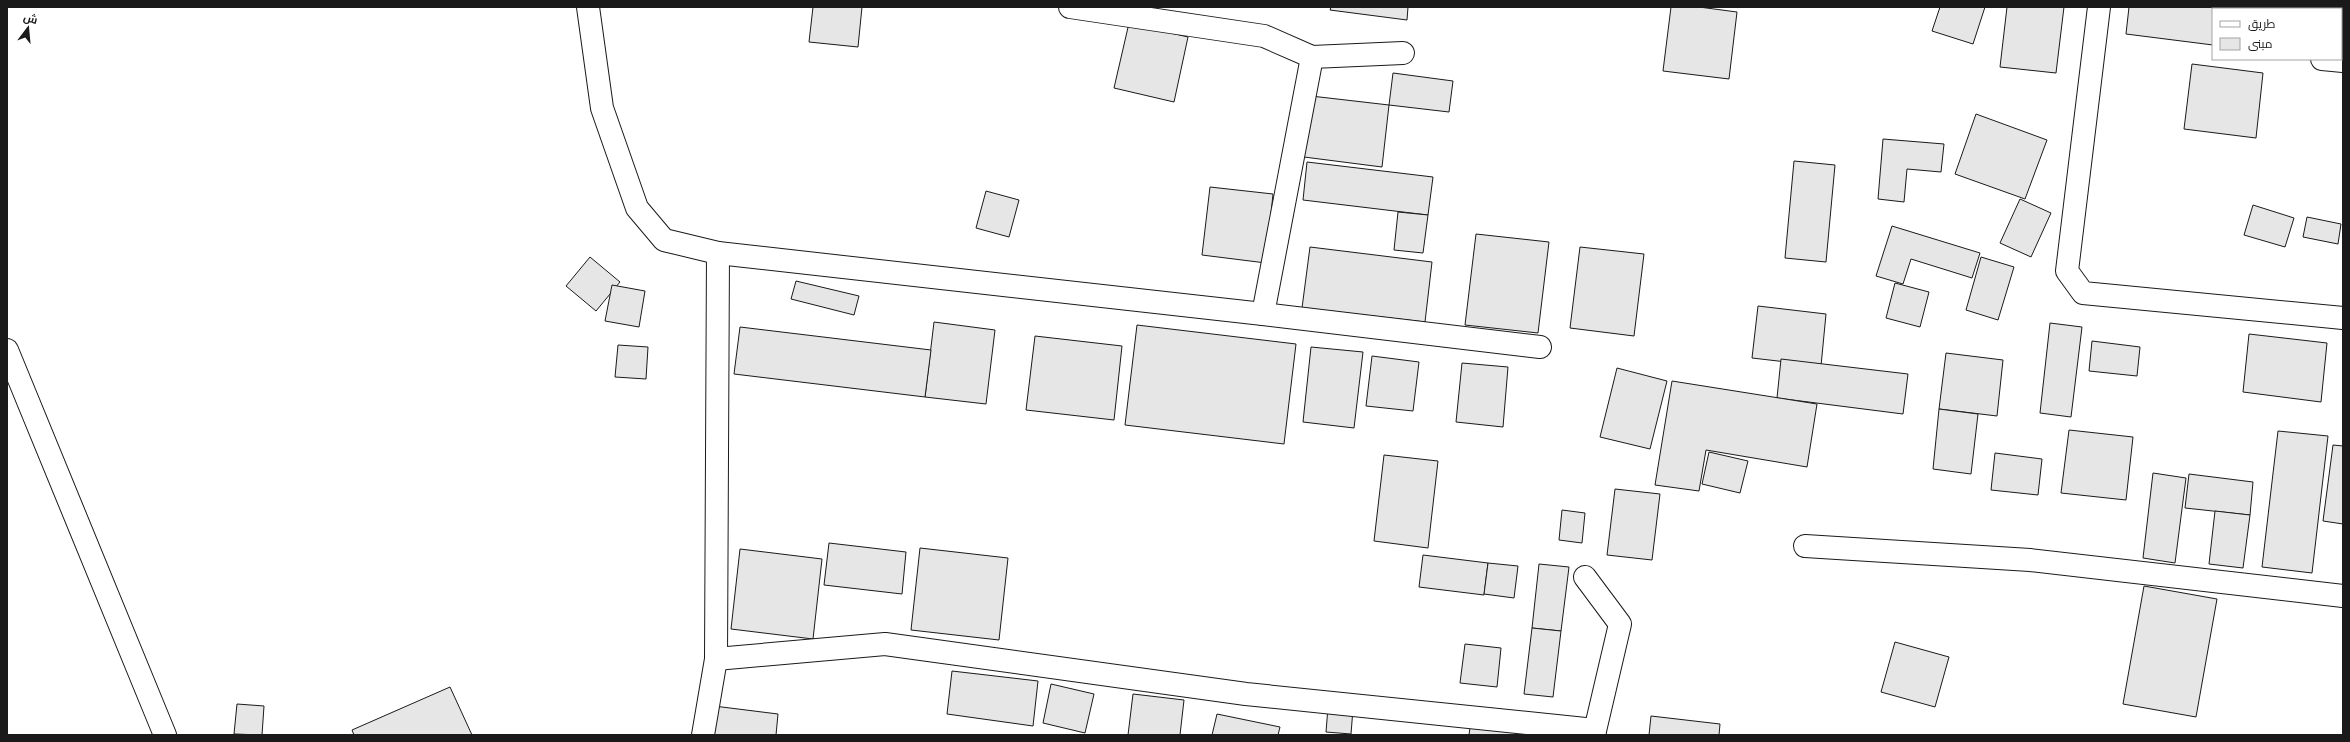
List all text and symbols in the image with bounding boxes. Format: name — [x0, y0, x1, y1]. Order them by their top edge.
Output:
north arrow — [8, 8, 48, 48]
legend — [2212, 8, 2342, 60]
text: ش — [22, 10, 39, 27]
text: طريق — [2248, 16, 2276, 31]
text: مبنى — [2248, 36, 2273, 51]

